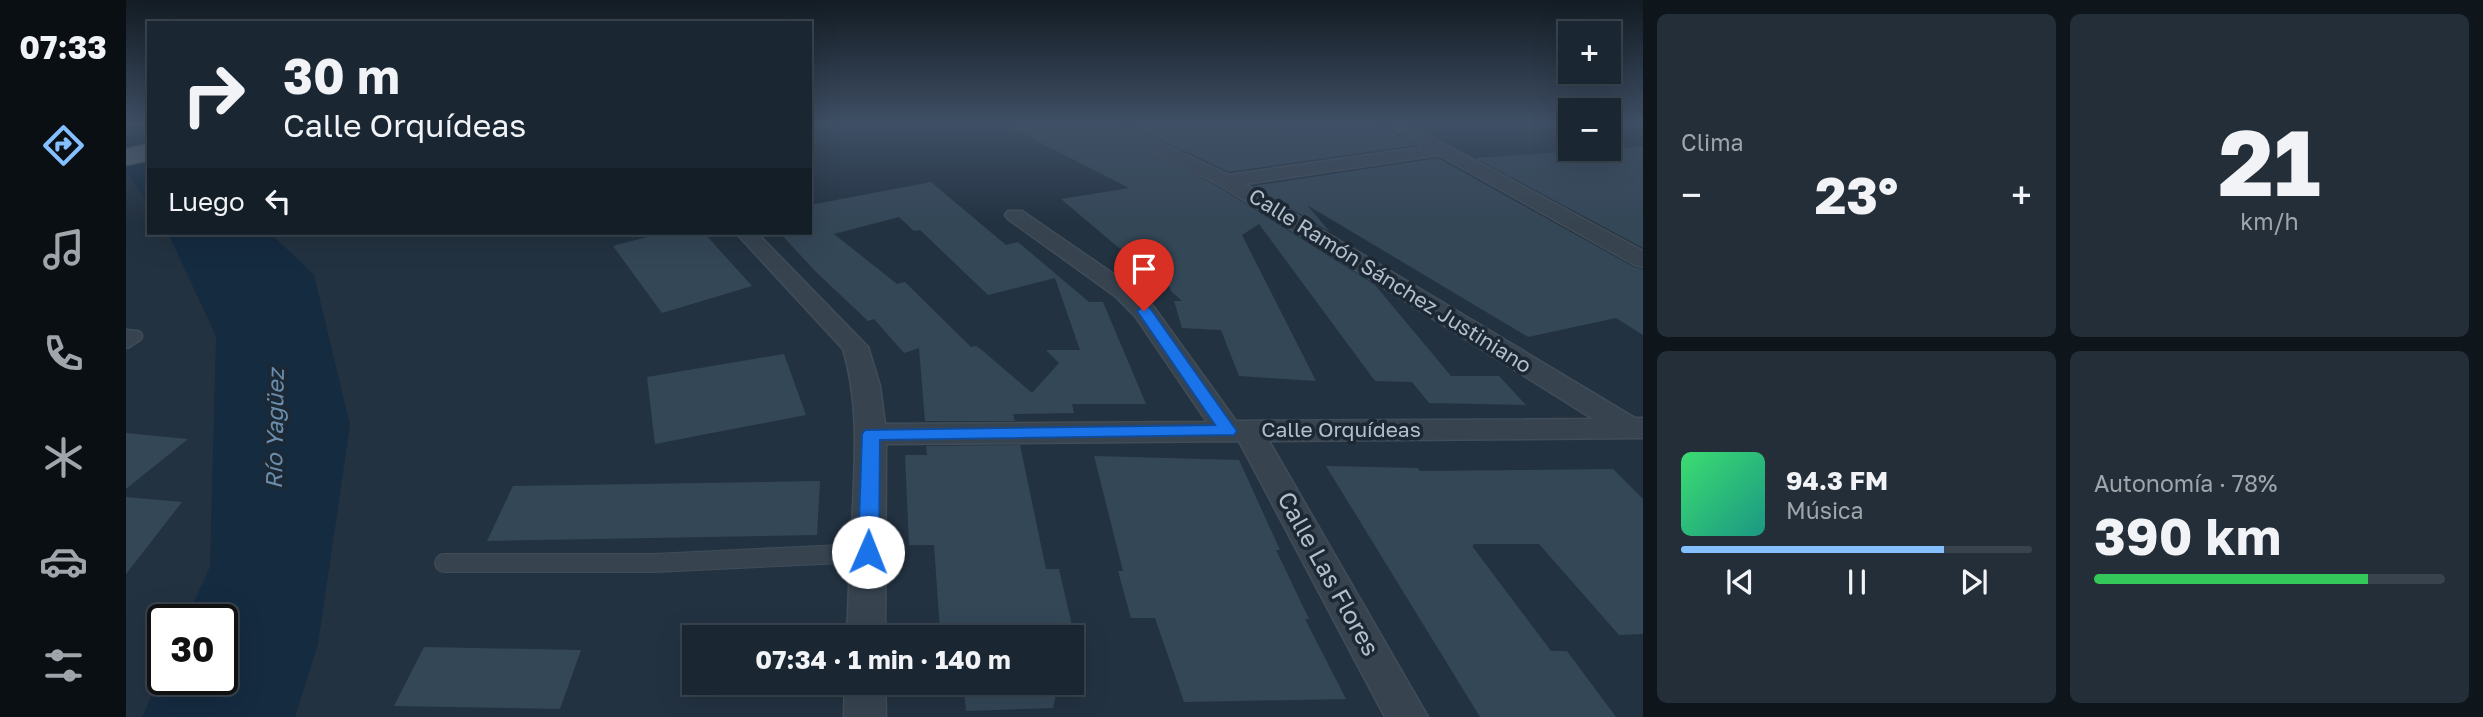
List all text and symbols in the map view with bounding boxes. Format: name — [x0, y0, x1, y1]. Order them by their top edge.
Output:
map controls — [1558, 21, 1621, 161]
button: + — [1558, 21, 1621, 84]
text: 07:33 — [19, 28, 107, 66]
text: 30 m — [283, 46, 400, 105]
icon: right — [168, 49, 259, 140]
button: − — [1558, 98, 1621, 161]
text: Calle Orquídeas — [283, 106, 526, 144]
text: 21 — [2218, 107, 2321, 216]
icon: directions — [39, 121, 88, 170]
text: Clima — [1681, 128, 1744, 156]
text: 23° — [1815, 163, 1898, 225]
text: − — [1681, 172, 1702, 217]
text: + — [2011, 172, 2032, 217]
icon: left — [259, 182, 297, 220]
street label: Calle Ramón Sánchez Justiniano — [1244, 182, 1537, 378]
text: Luego — [168, 186, 245, 217]
text: km/h — [2240, 207, 2299, 235]
icon: music — [39, 225, 88, 274]
pin — [1114, 239, 1174, 311]
icon: arrive — [1125, 250, 1163, 288]
icon: phone — [39, 329, 88, 378]
water label: Río Yagüez — [259, 366, 289, 489]
street label: Calle Orquídeas — [1261, 416, 1421, 442]
icon: climate — [39, 433, 88, 482]
text: 94.3 FM — [1786, 465, 1888, 496]
text: Autonomía · 78% — [2094, 469, 2277, 497]
street label: Calle Las Flores — [1272, 486, 1386, 660]
text: Música — [1786, 496, 1864, 524]
text: 390 km — [2094, 504, 2281, 566]
position arrow — [831, 515, 905, 589]
icon: car — [39, 537, 88, 586]
icon: previous — [1721, 563, 1759, 601]
icon: pause — [1838, 563, 1876, 601]
icon: next — [1955, 563, 1993, 601]
speed limit sign: 30 — [147, 604, 238, 695]
icon: filters — [39, 641, 88, 690]
text: 07:34 · 1 min · 140 m — [755, 644, 1011, 675]

